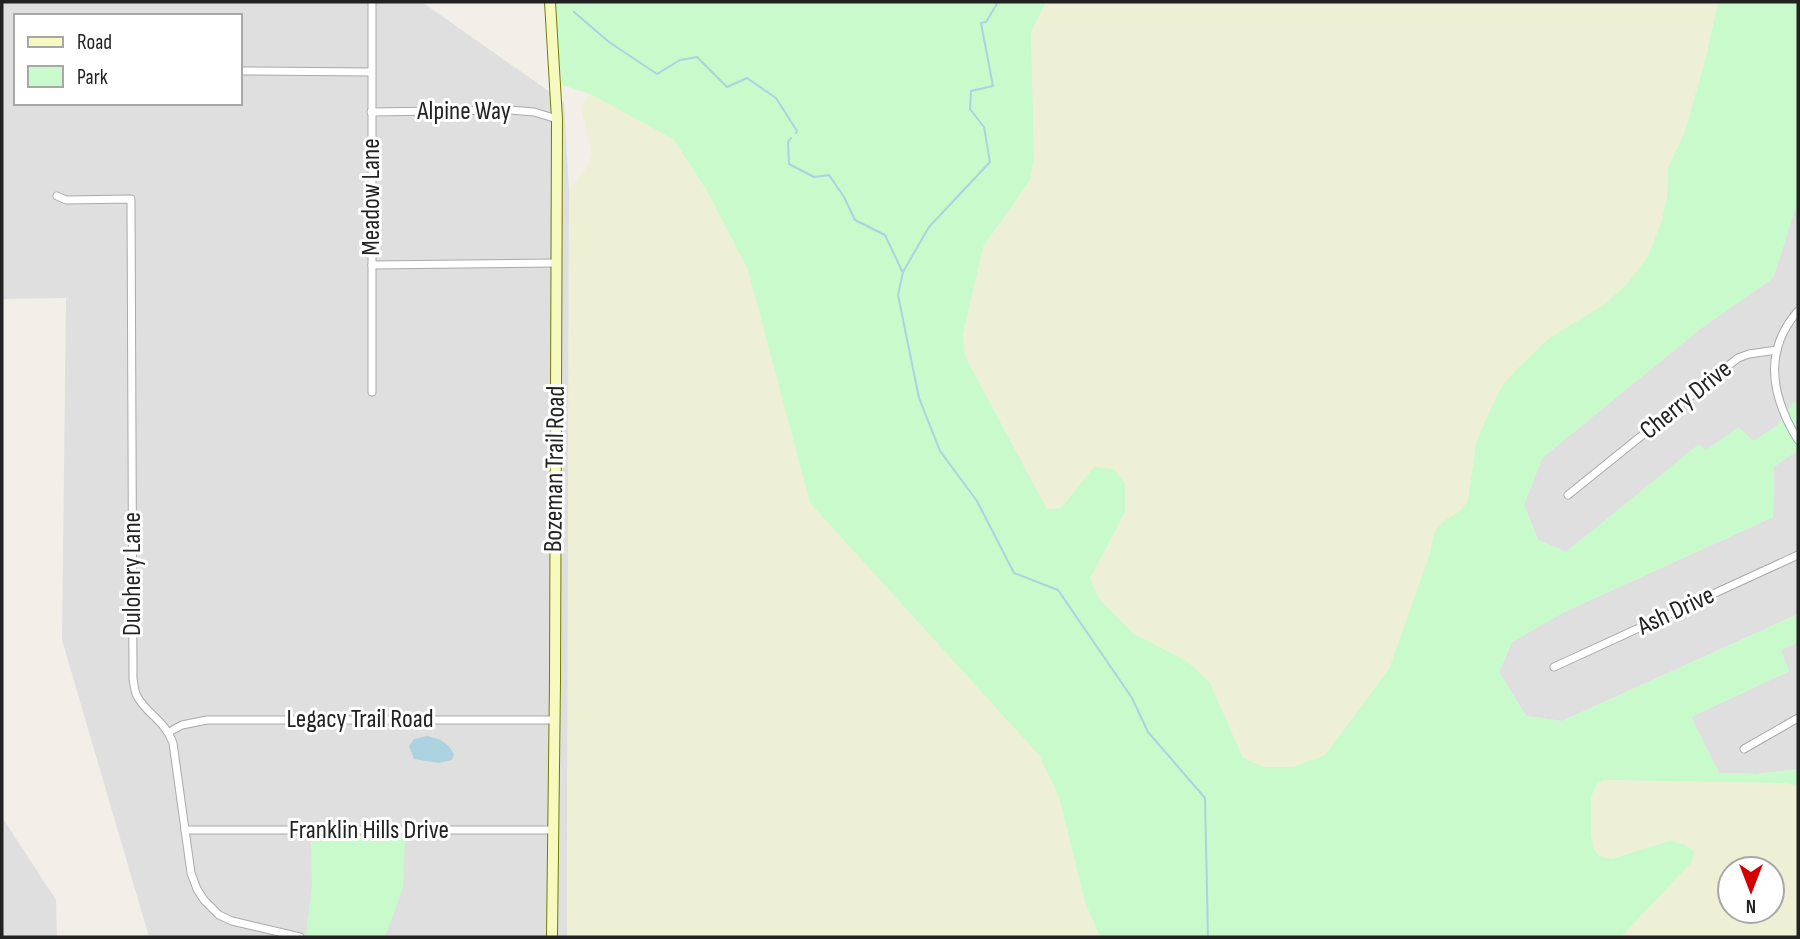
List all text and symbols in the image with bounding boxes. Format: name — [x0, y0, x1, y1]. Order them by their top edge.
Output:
legend — [14, 14, 242, 105]
text: Road — [77, 30, 112, 55]
text: Park — [77, 65, 108, 90]
street label: Alpine Way — [416, 96, 511, 127]
street label: Meadow Lane — [356, 138, 387, 256]
street label: Cherry Drive — [1634, 354, 1738, 446]
street label: Bozeman Trail Road — [538, 386, 572, 552]
street label: Dulohery Lane — [117, 512, 148, 636]
street label: Ash Drive — [1632, 580, 1719, 643]
street label: Legacy Trail Road — [286, 704, 434, 735]
street label: Franklin Hills Drive — [289, 815, 449, 846]
north arrow — [1716, 855, 1786, 925]
text: N — [1746, 894, 1756, 917]

